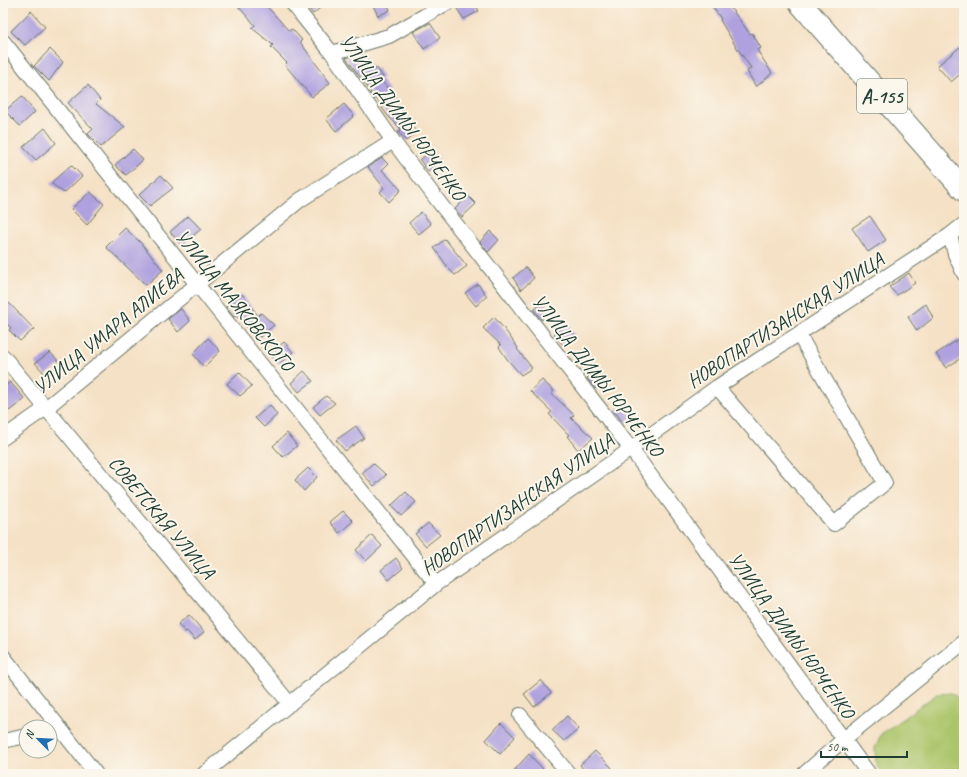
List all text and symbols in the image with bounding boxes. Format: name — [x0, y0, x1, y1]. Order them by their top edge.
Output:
street label: УЛИЦА ДИМЫ ЮРЧЕНКО — [334, 29, 472, 207]
road number: А-155 — [857, 79, 907, 113]
street label: УЛИЦА МАЯКОВСКОГО — [170, 224, 301, 378]
street label: НОВОПАРТИЗАНСКАЯ УЛИЦА — [682, 247, 889, 393]
street label: УЛИЦА УМАРА АЛИЕВА — [28, 263, 189, 400]
street label: УЛИЦА ДИМЫ ЮРЧЕНКО — [526, 289, 670, 463]
street label: НОВОПАРТИЗАНСКАЯ УЛИЦА — [416, 428, 619, 581]
street label: СОВЕТСКАЯ УЛИЦА — [103, 451, 221, 584]
street label: УЛИЦА ДИМЫ ЮРЧЕНКО — [723, 547, 861, 725]
north arrow — [18, 719, 58, 759]
text: N — [21, 727, 38, 741]
scale bar — [821, 733, 907, 759]
text: 50 m — [827, 739, 849, 755]

